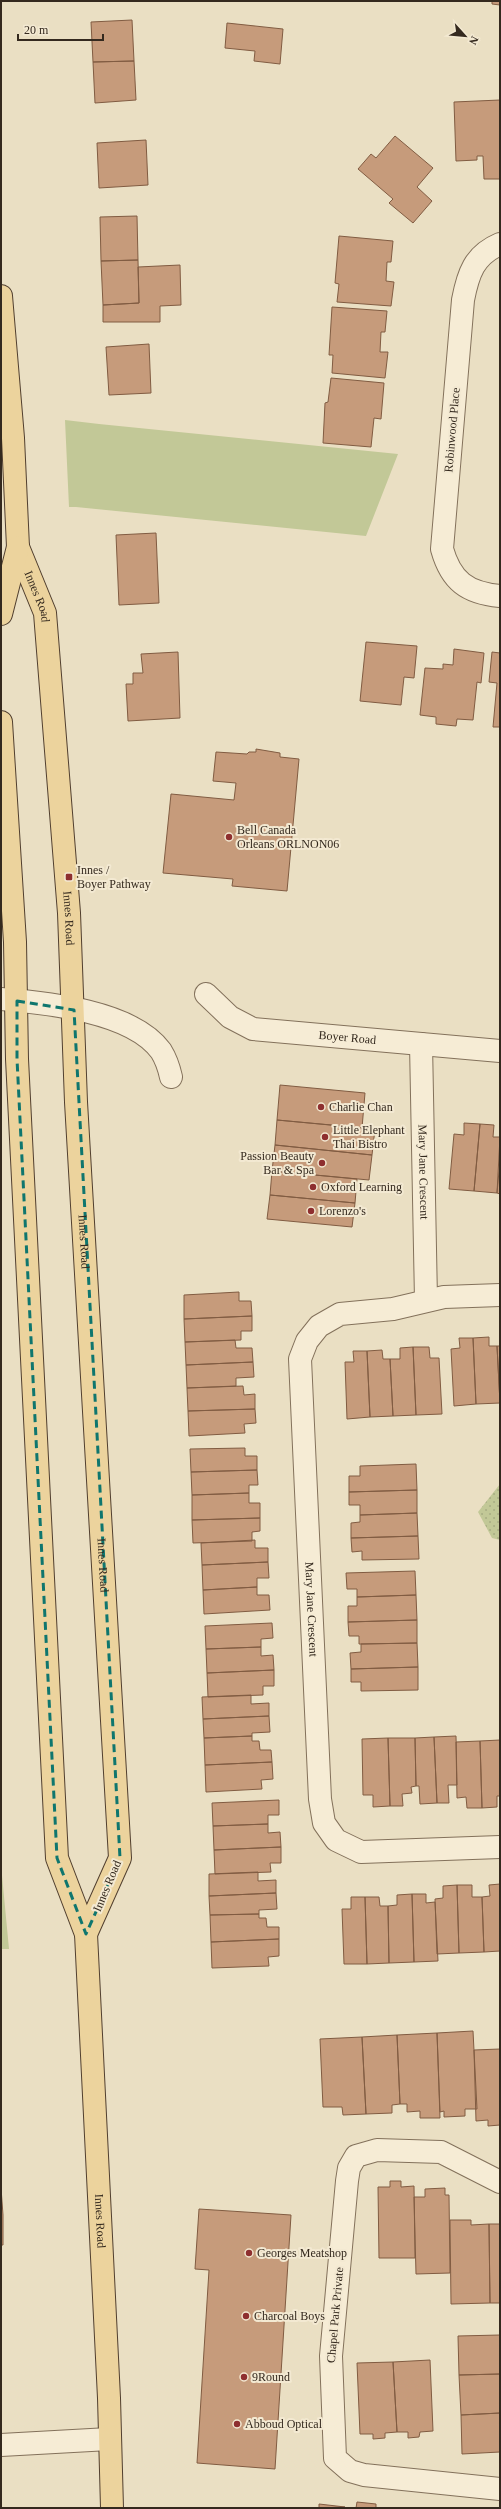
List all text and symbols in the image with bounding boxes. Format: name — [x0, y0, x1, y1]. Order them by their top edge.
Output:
scale bar — [18, 16, 103, 42]
north arrow — [445, 16, 485, 56]
text: 20 m — [24, 23, 49, 37]
text: N — [467, 34, 481, 47]
street label: Robinwood Place — [441, 387, 463, 473]
street label: Innes Road — [21, 569, 53, 623]
place label: Bell Canada Orleans ORLNON06 — [237, 823, 339, 851]
marker: Bell Canada Orleans ORLNON06 — [224, 832, 234, 842]
place label: Innes / Boyer Pathway — [77, 863, 151, 891]
marker: Innes / Boyer Pathway — [64, 872, 74, 882]
street label: Innes Road — [60, 890, 77, 946]
street label: Boyer Road — [318, 1028, 377, 1047]
place label: Charlie Chan — [329, 1100, 393, 1114]
marker: Charlie Chan — [316, 1102, 326, 1112]
place label: Little Elephant Thai Bistro — [333, 1123, 405, 1151]
street label: Mary Jane Crescent — [416, 1124, 431, 1220]
marker: Little Elephant Thai Bistro — [320, 1132, 330, 1142]
place label: Passion Beauty Bar & Spa — [240, 1149, 315, 1177]
marker: Passion Beauty Bar & Spa — [317, 1158, 327, 1168]
place label: Oxford Learning — [321, 1180, 402, 1194]
marker: Oxford Learning — [308, 1182, 318, 1192]
place label: Lorenzo's — [319, 1204, 366, 1218]
marker: Lorenzo's — [306, 1206, 316, 1216]
street label: Innes Road — [76, 1214, 93, 1269]
street label: Innes Road — [94, 1538, 112, 1593]
street label: Mary Jane Crescent — [302, 1561, 321, 1658]
street label: Innes Road — [90, 1858, 124, 1914]
street label: Innes Road — [92, 2193, 109, 2248]
place label: Georges Meatshop — [257, 2246, 347, 2260]
marker: Georges Meatshop — [244, 2248, 254, 2258]
street label: Chapel Park Private — [324, 2267, 346, 2363]
place label: Charcoal Boys — [254, 2309, 325, 2323]
marker: Charcoal Boys — [241, 2311, 251, 2321]
place label: 9Round — [252, 2370, 290, 2384]
marker: 9Round — [239, 2372, 249, 2382]
place label: Abboud Optical — [245, 2417, 323, 2431]
marker: Abboud Optical — [232, 2419, 242, 2429]

